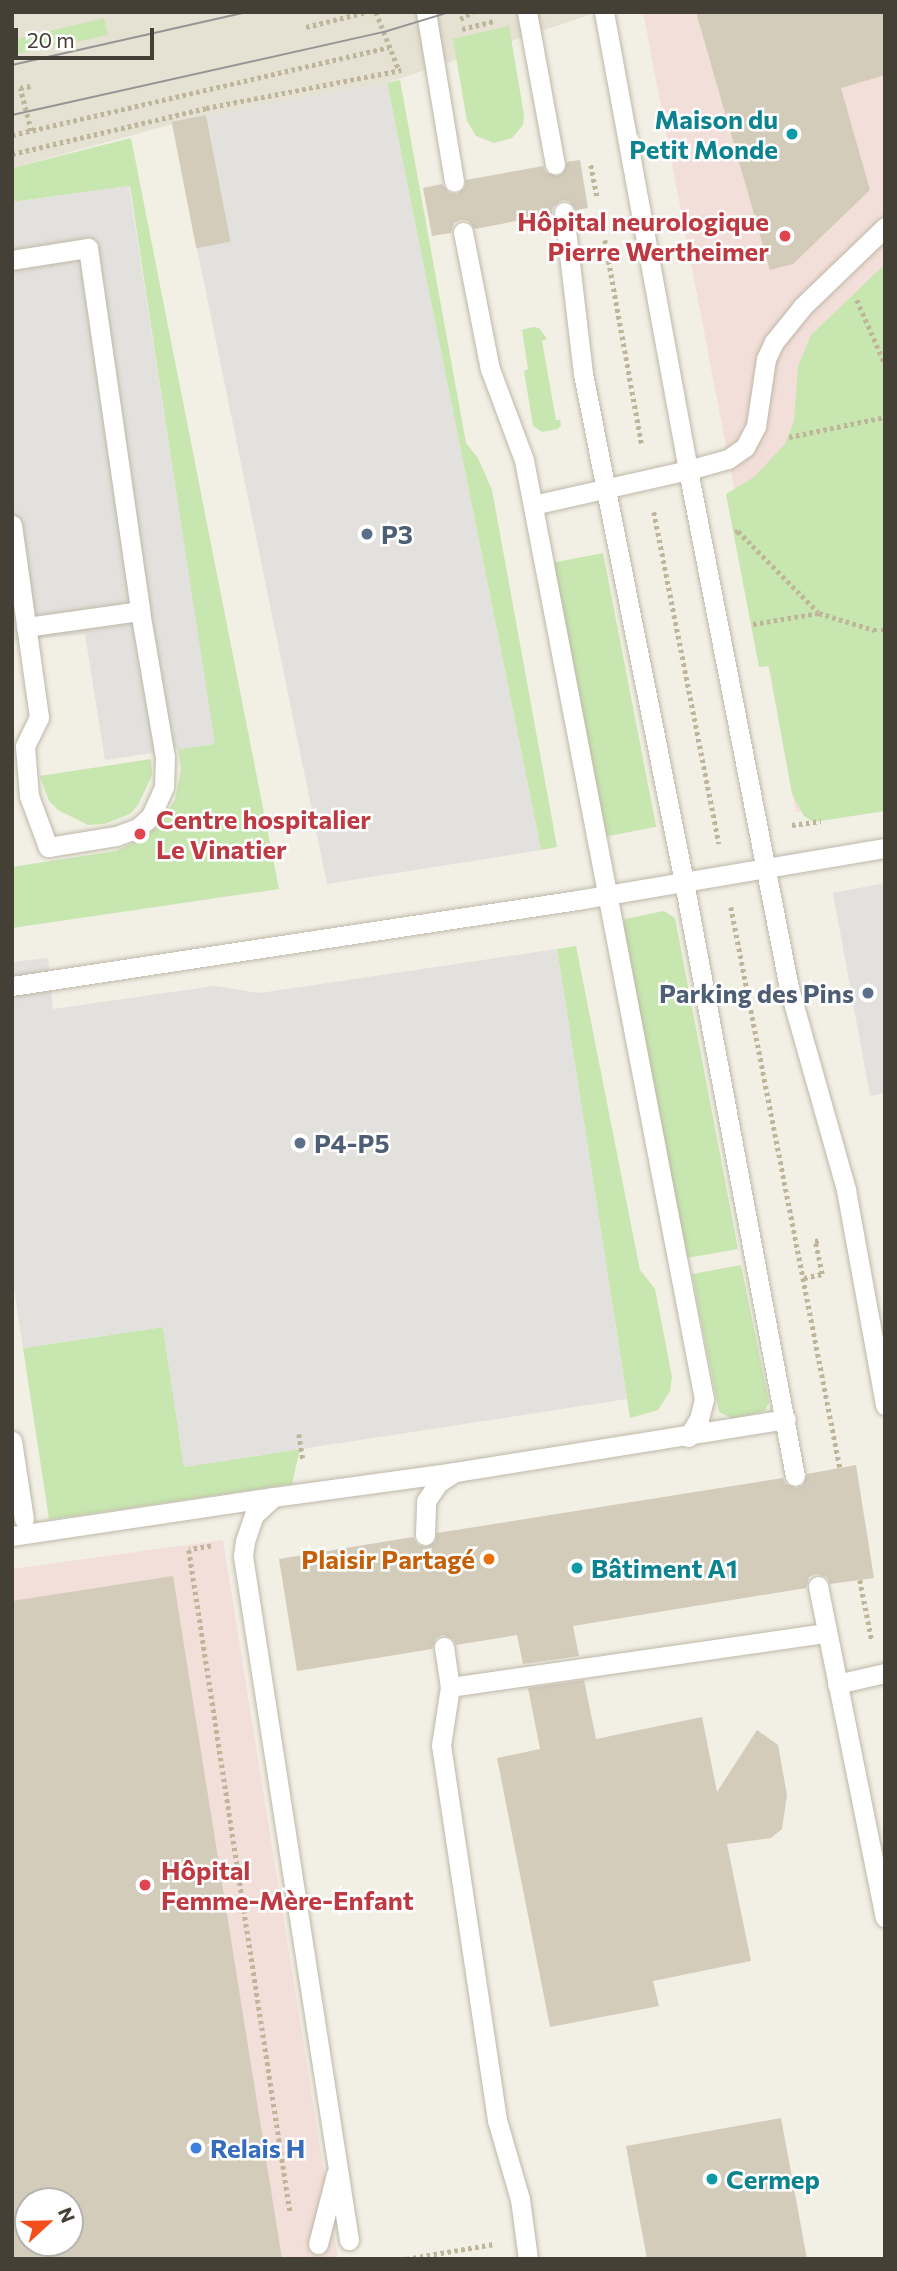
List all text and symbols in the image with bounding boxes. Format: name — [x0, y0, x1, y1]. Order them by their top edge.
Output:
scale bar — [18, 14, 158, 58]
text: 20 m — [27, 27, 75, 52]
place label: Maison du Petit Monde — [629, 103, 778, 164]
marker: Maison du Petit Monde — [784, 126, 800, 142]
place label: Hôpital neurologique Pierre Wertheimer — [517, 205, 769, 266]
marker: Hôpital neurologique Pierre Wertheimer — [775, 226, 795, 246]
place label: P3 — [381, 518, 413, 550]
marker: P3 — [359, 526, 375, 542]
place label: Centre hospitalier Le Vinatier — [156, 803, 371, 864]
marker: Centre hospitalier Le Vinatier — [130, 824, 150, 844]
place label: Parking des Pins — [659, 977, 854, 1009]
marker: Parking des Pins — [860, 985, 876, 1001]
place label: P4-P5 — [314, 1127, 390, 1159]
marker: P4-P5 — [292, 1135, 308, 1151]
place label: Plaisir Partagé — [301, 1543, 475, 1575]
marker: Plaisir Partagé — [481, 1551, 497, 1567]
place label: Bâtiment A1 — [591, 1552, 738, 1584]
marker: Bâtiment A1 — [569, 1560, 585, 1576]
place label: Hôpital Femme-Mère-Enfant — [161, 1854, 414, 1916]
marker: Hôpital Femme-Mère-Enfant — [135, 1875, 155, 1895]
place label: Relais H — [210, 2132, 305, 2164]
marker: Relais H — [188, 2140, 204, 2156]
place label: Cermep — [726, 2163, 820, 2195]
marker: Cermep — [704, 2171, 720, 2187]
north arrow — [14, 2187, 84, 2257]
text: N — [54, 2204, 80, 2226]

